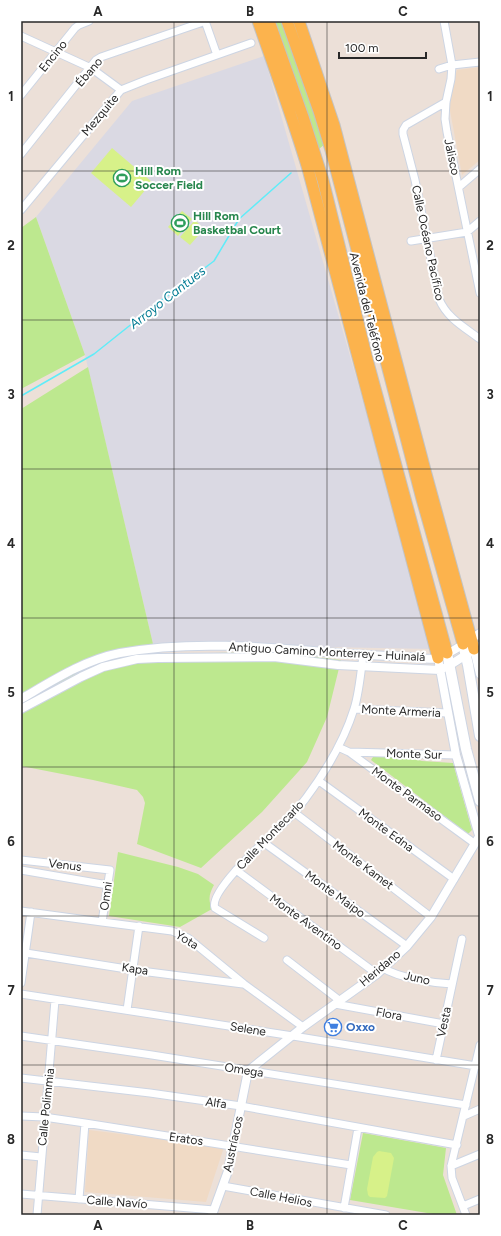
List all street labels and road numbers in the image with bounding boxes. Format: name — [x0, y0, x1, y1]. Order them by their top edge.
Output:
street label: Encino — [36, 37, 70, 75]
street label: Ébano — [73, 55, 105, 89]
street label: Mezquite — [79, 91, 122, 139]
street label: Jalisco — [441, 138, 463, 176]
street label: Calle Océano Pacífico — [409, 184, 447, 302]
street label: Avenida del Teléfono — [347, 251, 387, 363]
street label: Antiguo Camino Monterrey - Huinalá — [228, 640, 426, 664]
street label: Monte Armeria — [361, 702, 441, 720]
street label: Monte Sur — [386, 746, 442, 762]
street label: Monte Parmaso — [369, 764, 445, 824]
street label: Calle Montecarlo — [233, 797, 307, 872]
street label: Monte Edna — [356, 805, 416, 855]
street label: Monte Kamet — [330, 838, 397, 893]
street label: Venus — [48, 856, 83, 874]
street label: Monte Maipo — [302, 867, 368, 921]
street label: Omni — [97, 881, 115, 911]
street label: Monte Aventino — [267, 891, 345, 953]
street label: Yota — [173, 928, 201, 952]
street label: Heridano — [357, 947, 403, 989]
street label: Kapa — [121, 960, 149, 978]
street label: Juno — [402, 968, 432, 988]
street label: Flora — [375, 1005, 403, 1023]
street label: Vesta — [434, 1006, 454, 1038]
street label: Selene — [229, 1019, 267, 1039]
street label: Omega — [224, 1060, 264, 1080]
street label: Calle Polimmia — [35, 1067, 57, 1147]
street label: Alfa — [204, 1095, 228, 1111]
street label: Austríacos — [220, 1114, 246, 1173]
street label: Eratos — [168, 1130, 204, 1148]
street label: Calle Helios — [249, 1184, 314, 1210]
street label: Calle Navío — [86, 1193, 148, 1211]

